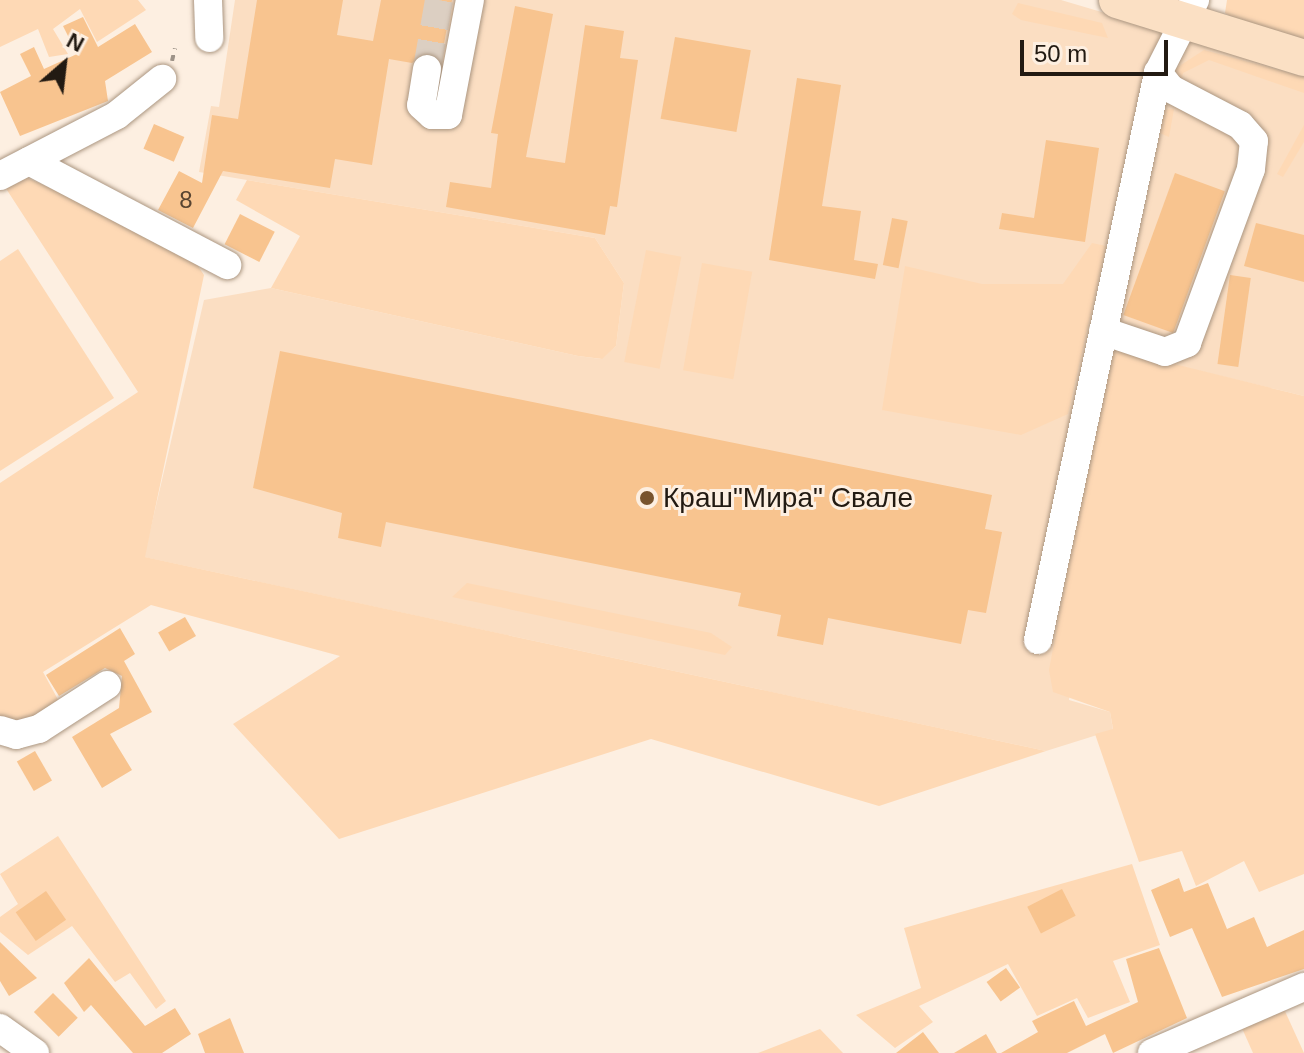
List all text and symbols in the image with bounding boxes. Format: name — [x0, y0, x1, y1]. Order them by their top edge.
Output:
north arrow — [24, 24, 104, 104]
scale bar — [1024, 24, 1172, 74]
text: N — [63, 28, 88, 57]
text: 50 m — [1034, 40, 1087, 67]
house number: 8 — [179, 186, 193, 214]
place label: Краш"Мира" Свале — [663, 481, 913, 515]
marker: Краш"Мира" Свале — [638, 489, 656, 507]

